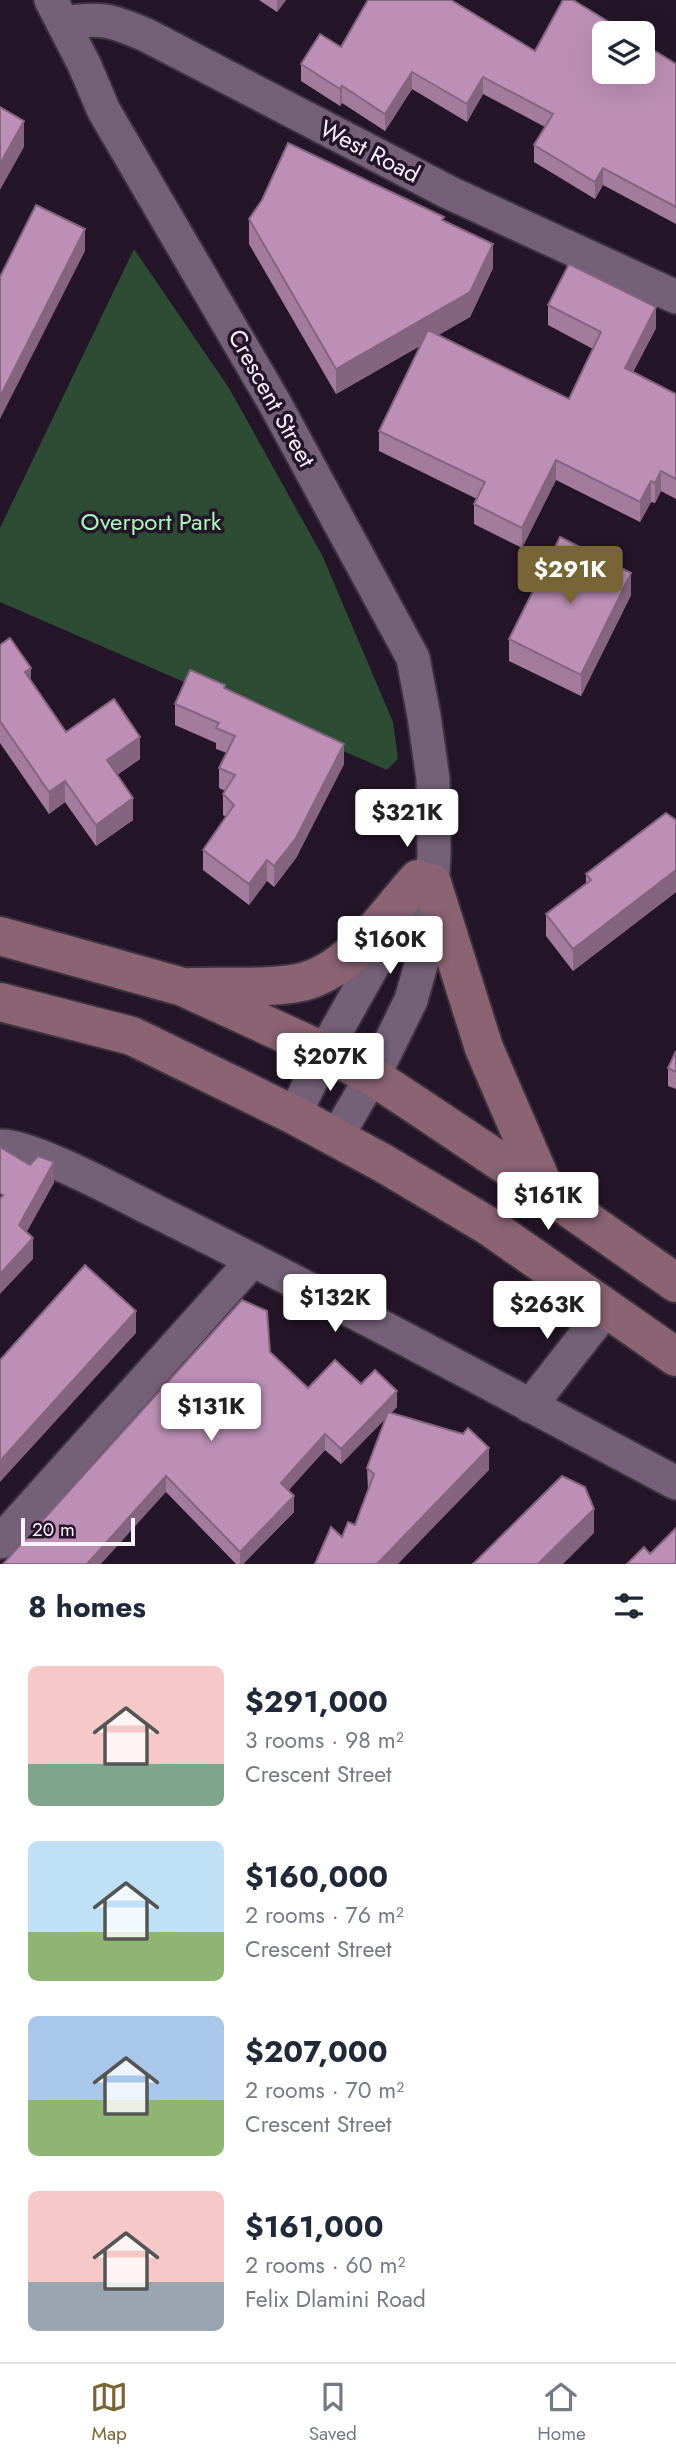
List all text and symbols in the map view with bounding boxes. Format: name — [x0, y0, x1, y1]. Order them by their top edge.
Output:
map controls — [592, 21, 655, 84]
button: layers — [592, 21, 655, 84]
street label: West Road — [314, 111, 426, 191]
street label: Crescent Street — [220, 323, 325, 474]
park label: Overport Park — [81, 504, 222, 539]
pin: $291K — [521, 546, 619, 606]
text: $291K — [534, 552, 606, 586]
pin: $321K — [358, 790, 456, 849]
text: $321K — [371, 795, 443, 829]
pin: $160K — [341, 916, 439, 976]
text: $160K — [354, 922, 426, 956]
pin: $207K — [281, 1034, 379, 1093]
text: $207K — [293, 1039, 367, 1073]
pin: $161K — [499, 1172, 597, 1232]
text: $161K — [513, 1178, 583, 1212]
pin: $132K — [286, 1274, 384, 1334]
text: $132K — [299, 1280, 371, 1314]
pin: $263K — [498, 1282, 596, 1341]
text: $263K — [509, 1287, 585, 1321]
pin: $131K — [162, 1384, 260, 1443]
text: $131K — [177, 1389, 245, 1423]
scale bar — [21, 1515, 135, 1547]
text: 20 m — [32, 1516, 75, 1543]
text: 8 homes — [28, 1585, 146, 1628]
icon: filters — [610, 1587, 648, 1625]
text: $291,000 — [245, 1680, 388, 1723]
icon: home — [84, 1694, 168, 1778]
text: 3 rooms · 98 m² — [245, 1723, 404, 1757]
text: Crescent Street — [245, 1757, 392, 1791]
text: $160,000 — [245, 1855, 388, 1898]
icon: home — [84, 1869, 168, 1953]
text: 2 rooms · 76 m² — [245, 1898, 404, 1932]
text: Crescent Street — [245, 1932, 392, 1966]
text: $207,000 — [245, 2030, 388, 2073]
icon: home — [84, 2044, 168, 2128]
text: 2 rooms · 70 m² — [245, 2073, 404, 2107]
text: Crescent Street — [245, 2107, 392, 2141]
text: $161,000 — [245, 2205, 384, 2248]
icon: home — [84, 2219, 168, 2303]
text: 2 rooms · 60 m² — [245, 2248, 405, 2282]
text: Felix Dlamini Road — [245, 2282, 426, 2316]
tab: Map — [90, 2378, 128, 2447]
tab: Saved — [309, 2378, 357, 2447]
tab: Home — [537, 2378, 586, 2447]

